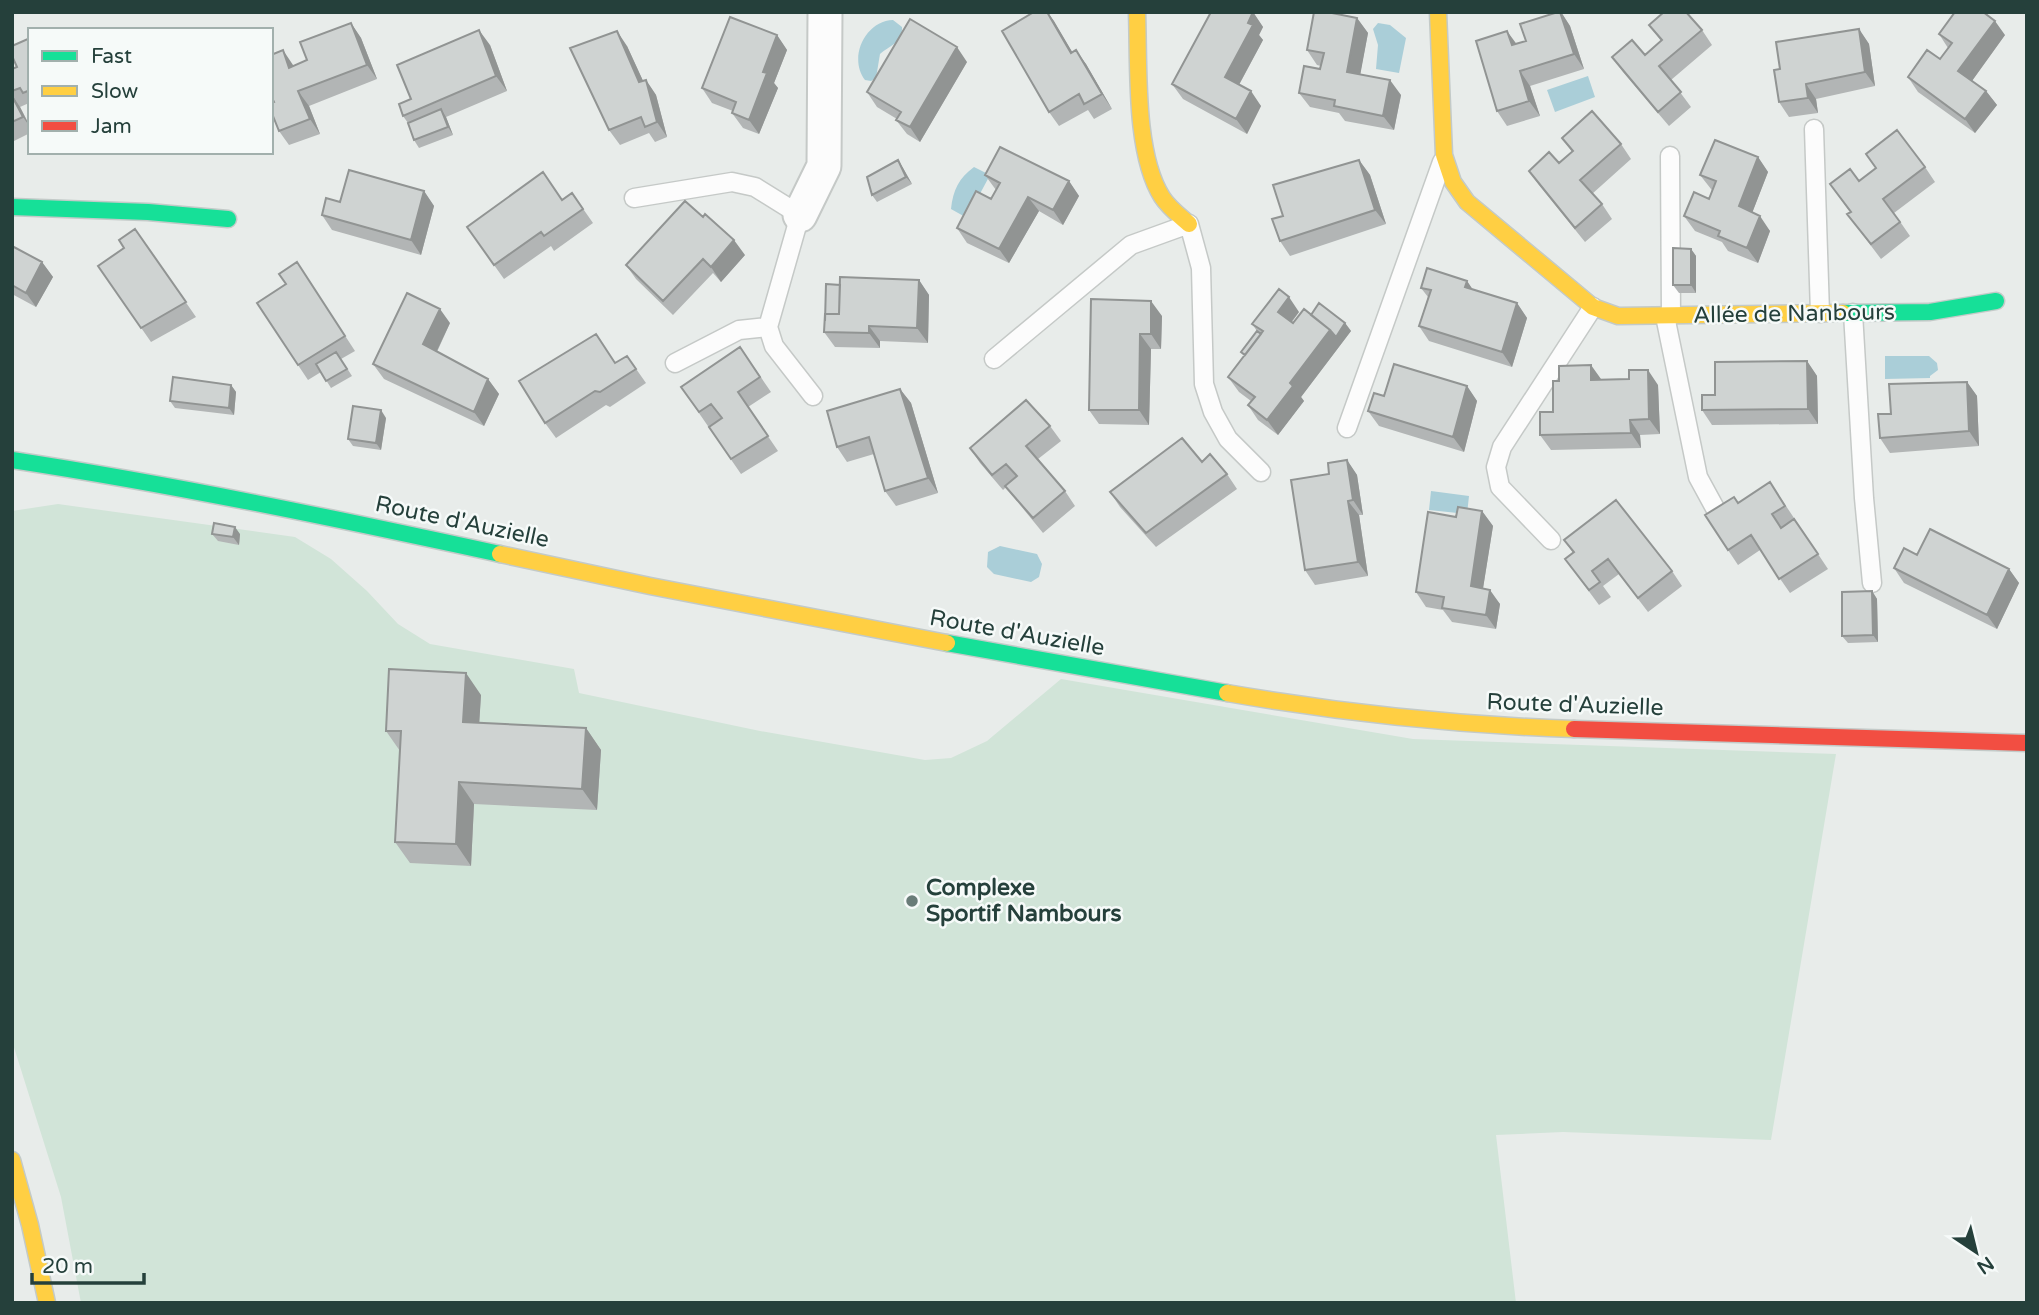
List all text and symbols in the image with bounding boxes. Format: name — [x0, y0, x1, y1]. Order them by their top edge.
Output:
legend — [28, 28, 273, 154]
text: Fast — [91, 44, 132, 69]
text: Slow — [91, 79, 139, 104]
text: Jam — [91, 114, 132, 139]
street label: Allée de Nanbours — [1693, 298, 1895, 330]
street label: Route d'Auzielle — [372, 490, 552, 554]
street label: Route d'Auzielle — [927, 604, 1107, 662]
street label: Route d'Auzielle — [1486, 688, 1664, 722]
place label: Complexe Sportif Nambours — [926, 874, 1121, 928]
marker: Complexe Sportif Nambours — [904, 893, 920, 909]
north arrow — [1941, 1217, 2011, 1287]
scale bar — [32, 1242, 144, 1286]
text: N — [1973, 1252, 1998, 1278]
text: 20 m — [42, 1254, 93, 1279]

